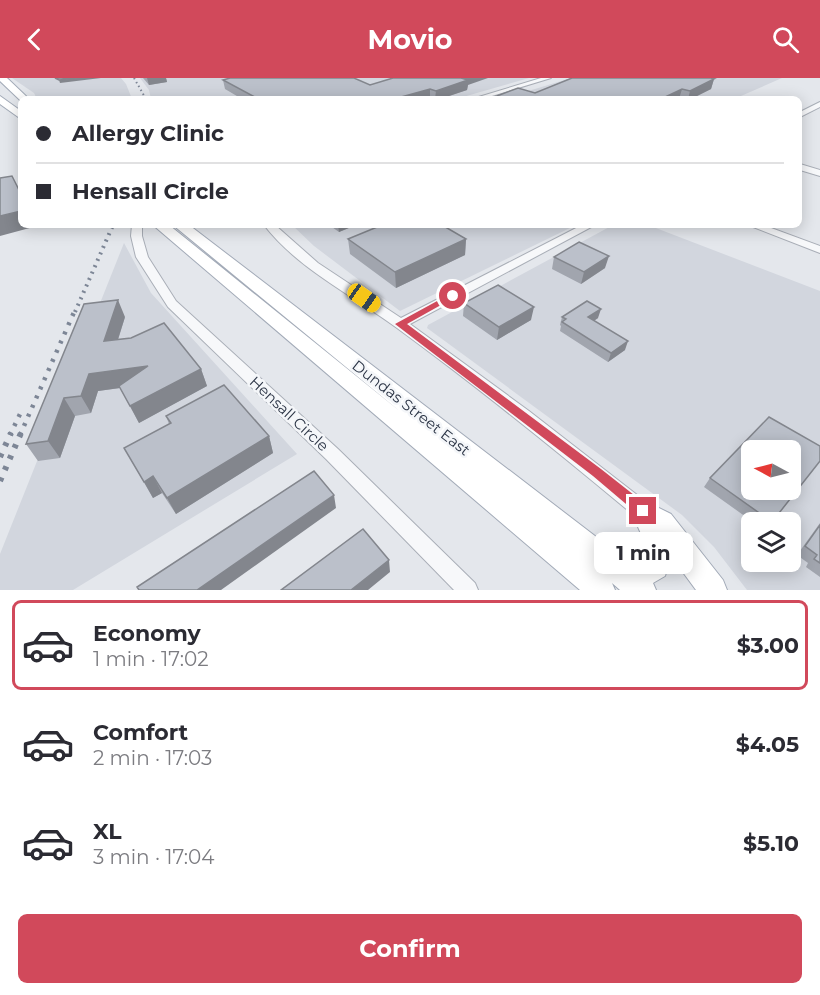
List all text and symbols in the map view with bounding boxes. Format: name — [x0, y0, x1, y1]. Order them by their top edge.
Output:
icon: back — [18, 23, 51, 56]
text: Movio — [367, 23, 453, 56]
icon: search — [769, 23, 802, 56]
text: Allergy Clinic — [72, 120, 224, 147]
text: Hensall Circle — [72, 178, 229, 205]
car — [344, 280, 384, 316]
route start — [439, 282, 466, 309]
street label: Dundas Street East — [349, 356, 474, 460]
street label: Hensall Circle — [246, 372, 333, 455]
north arrow — [741, 440, 801, 500]
map controls — [741, 440, 801, 572]
route end — [629, 497, 656, 524]
button: layers — [741, 512, 801, 572]
callout: 1 min — [594, 532, 692, 574]
text: 1 min — [616, 541, 671, 565]
icon: car — [21, 618, 75, 672]
text: Economy — [93, 620, 201, 647]
text: $3.00 — [737, 632, 799, 659]
text: 1 min · 17:02 — [93, 647, 209, 671]
icon: car — [21, 717, 75, 771]
text: Comfort — [93, 719, 188, 746]
text: $4.05 — [736, 731, 799, 758]
text: 2 min · 17:03 — [93, 746, 212, 770]
icon: car — [21, 816, 75, 870]
text: XL — [93, 818, 122, 845]
text: $5.10 — [743, 830, 799, 857]
text: 3 min · 17:04 — [93, 845, 214, 869]
button: Confirm — [18, 914, 802, 983]

